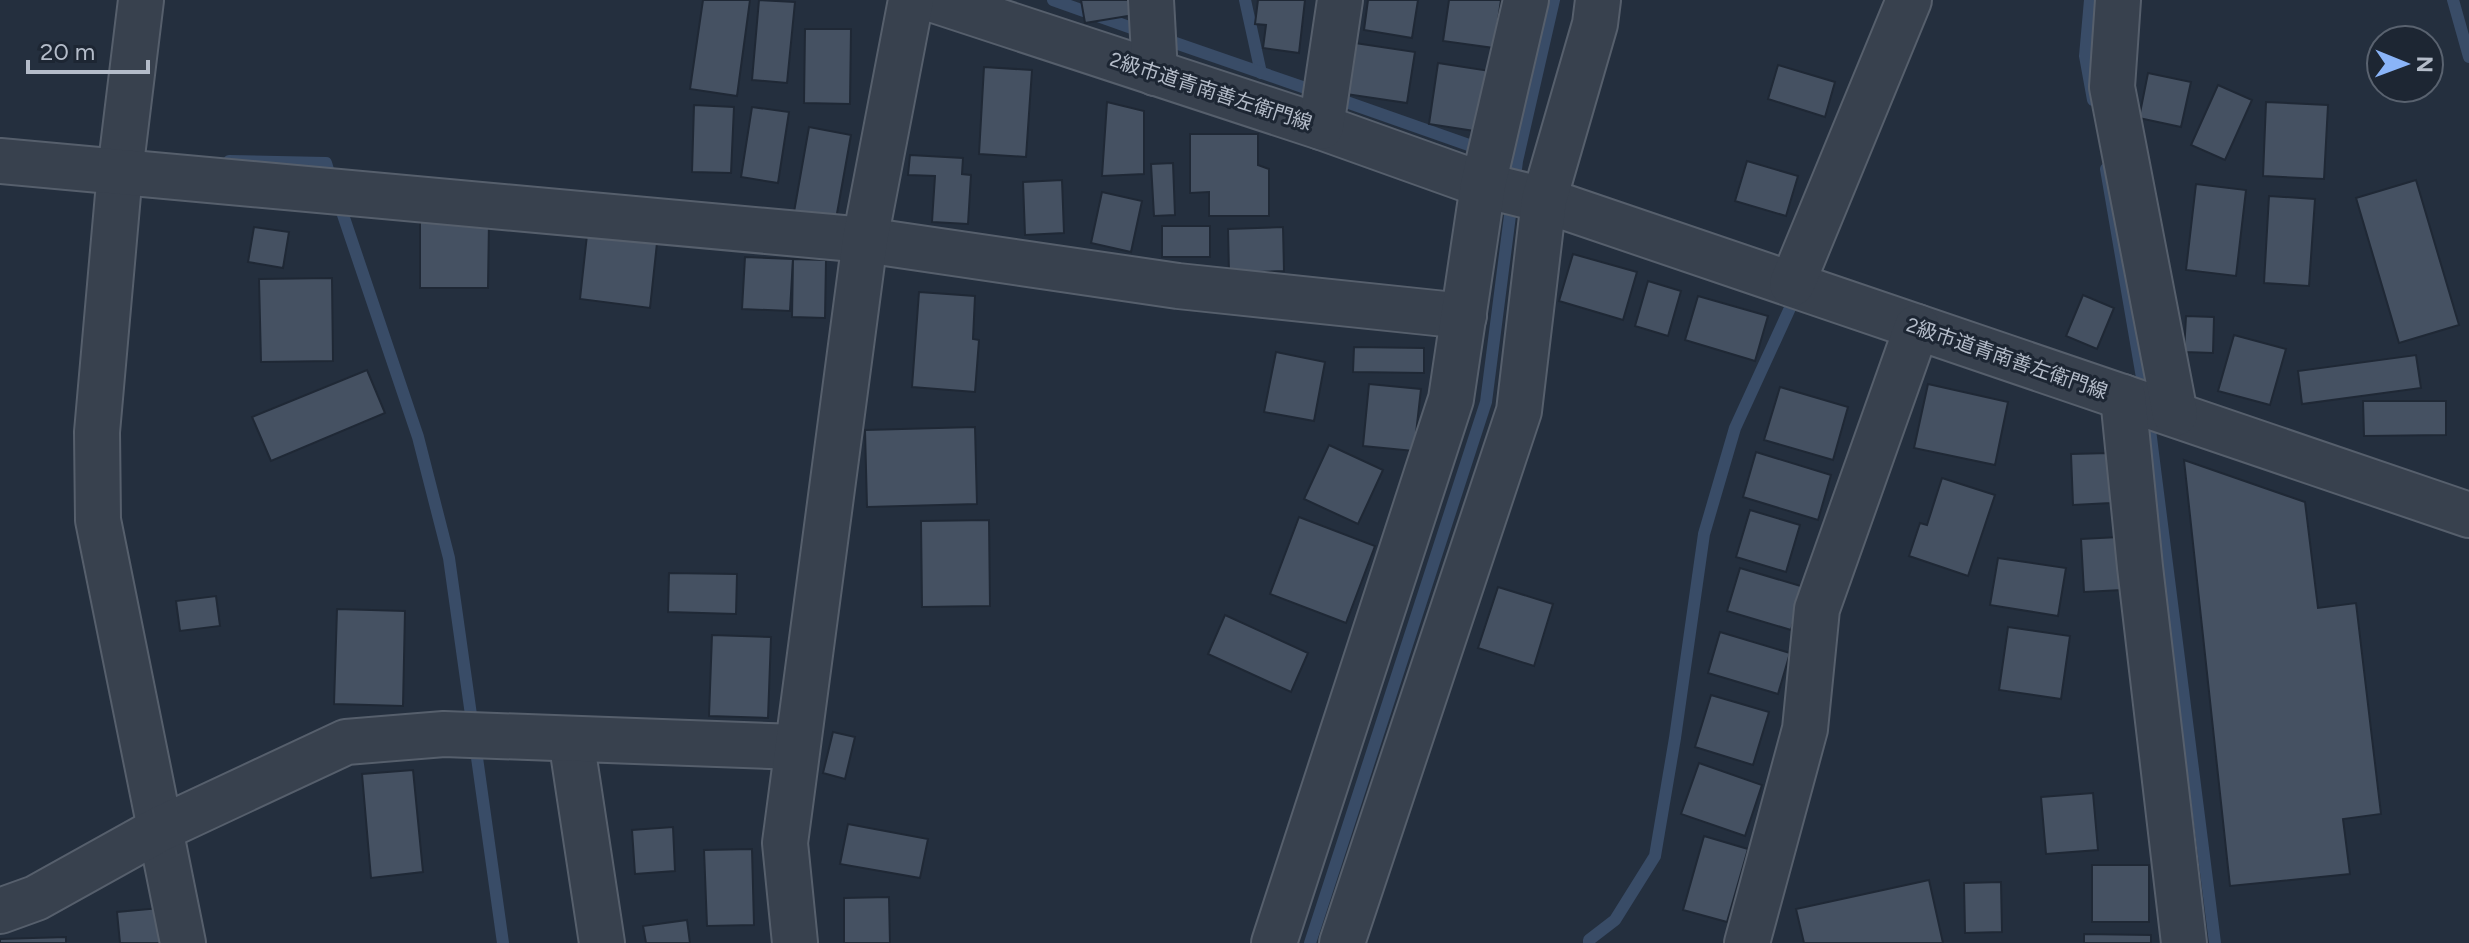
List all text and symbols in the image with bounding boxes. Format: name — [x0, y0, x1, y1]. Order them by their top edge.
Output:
scale bar — [28, 24, 148, 74]
north arrow — [2365, 24, 2445, 104]
text: 20 m — [40, 37, 95, 66]
street label: 2級市道青南善左衛門線 — [1107, 47, 1315, 135]
text: N — [2411, 56, 2438, 73]
street label: 2級市道青南善左衛門線 — [1903, 312, 2111, 404]

